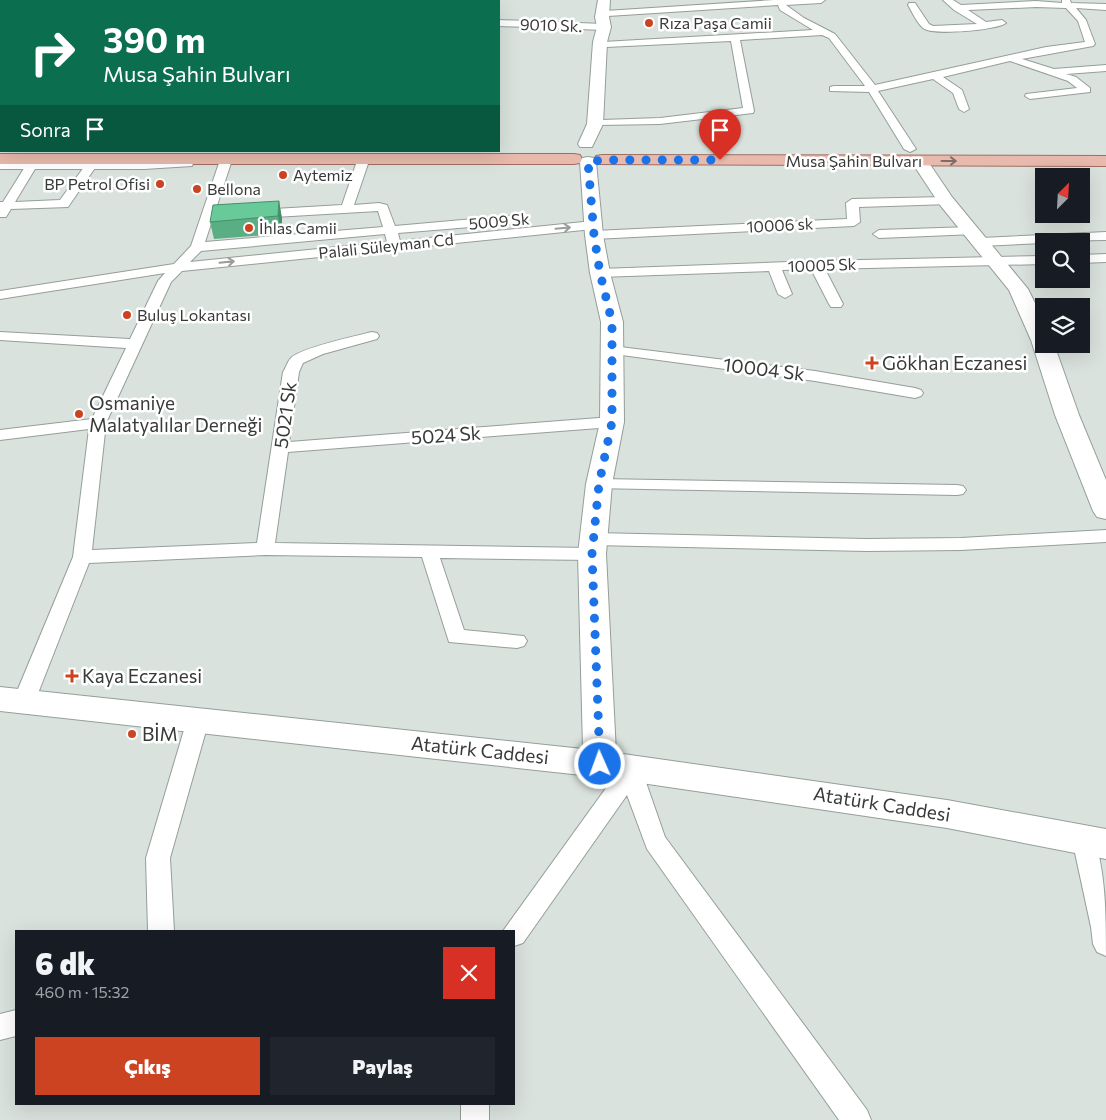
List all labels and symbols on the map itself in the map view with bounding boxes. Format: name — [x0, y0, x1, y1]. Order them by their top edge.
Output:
place label: Rıza Paşa Camii — [659, 13, 772, 32]
street label: 9010 Sk. — [520, 14, 582, 35]
marker: Rıza Paşa Camii — [643, 17, 655, 29]
pin — [699, 109, 741, 160]
street label: Musa Şahin Bulvarı — [786, 151, 922, 170]
one-way arrow — [940, 156, 956, 166]
place label: Aytemiz — [293, 165, 353, 184]
north arrow — [1035, 168, 1090, 222]
marker: Aytemiz — [277, 169, 289, 181]
place label: BP Petrol Ofisi — [44, 174, 150, 193]
marker: BP Petrol Ofisi — [154, 178, 166, 190]
place label: Bellona — [207, 179, 261, 198]
marker: Bellona — [191, 183, 203, 195]
street label: 5009 Sk — [468, 208, 530, 233]
street label: 10006 sk — [746, 213, 814, 236]
place label: İhlas Camii — [259, 218, 337, 237]
marker: İhlas Camii — [243, 222, 255, 234]
one-way arrow — [555, 223, 571, 233]
street label: Palali Süleyman Cd — [317, 229, 454, 262]
street label: 10005 Sk — [787, 254, 857, 275]
one-way arrow — [219, 257, 235, 267]
place label: Buluş Lokantası — [137, 305, 251, 324]
marker: Buluş Lokantası — [121, 309, 133, 321]
place label: Gökhan Eczanesi — [882, 351, 1027, 374]
street label: 10004 Sk — [722, 352, 806, 385]
marker: Gökhan Eczanesi — [866, 357, 878, 369]
street label: 5021 Sk — [268, 380, 301, 450]
place label: Osmaniye Malatyalılar Derneği — [89, 391, 262, 436]
marker: Osmaniye Malatyalılar Derneği — [73, 408, 85, 420]
street label: 5024 Sk — [410, 421, 482, 448]
place label: Kaya Eczanesi — [82, 664, 202, 687]
marker: Kaya Eczanesi — [66, 670, 78, 682]
place label: BİM — [142, 722, 178, 745]
marker: BİM — [126, 728, 138, 740]
street label: Atatürk Caddesi — [410, 731, 550, 768]
position arrow — [573, 737, 625, 789]
street label: Atatürk Caddesi — [812, 781, 952, 826]

